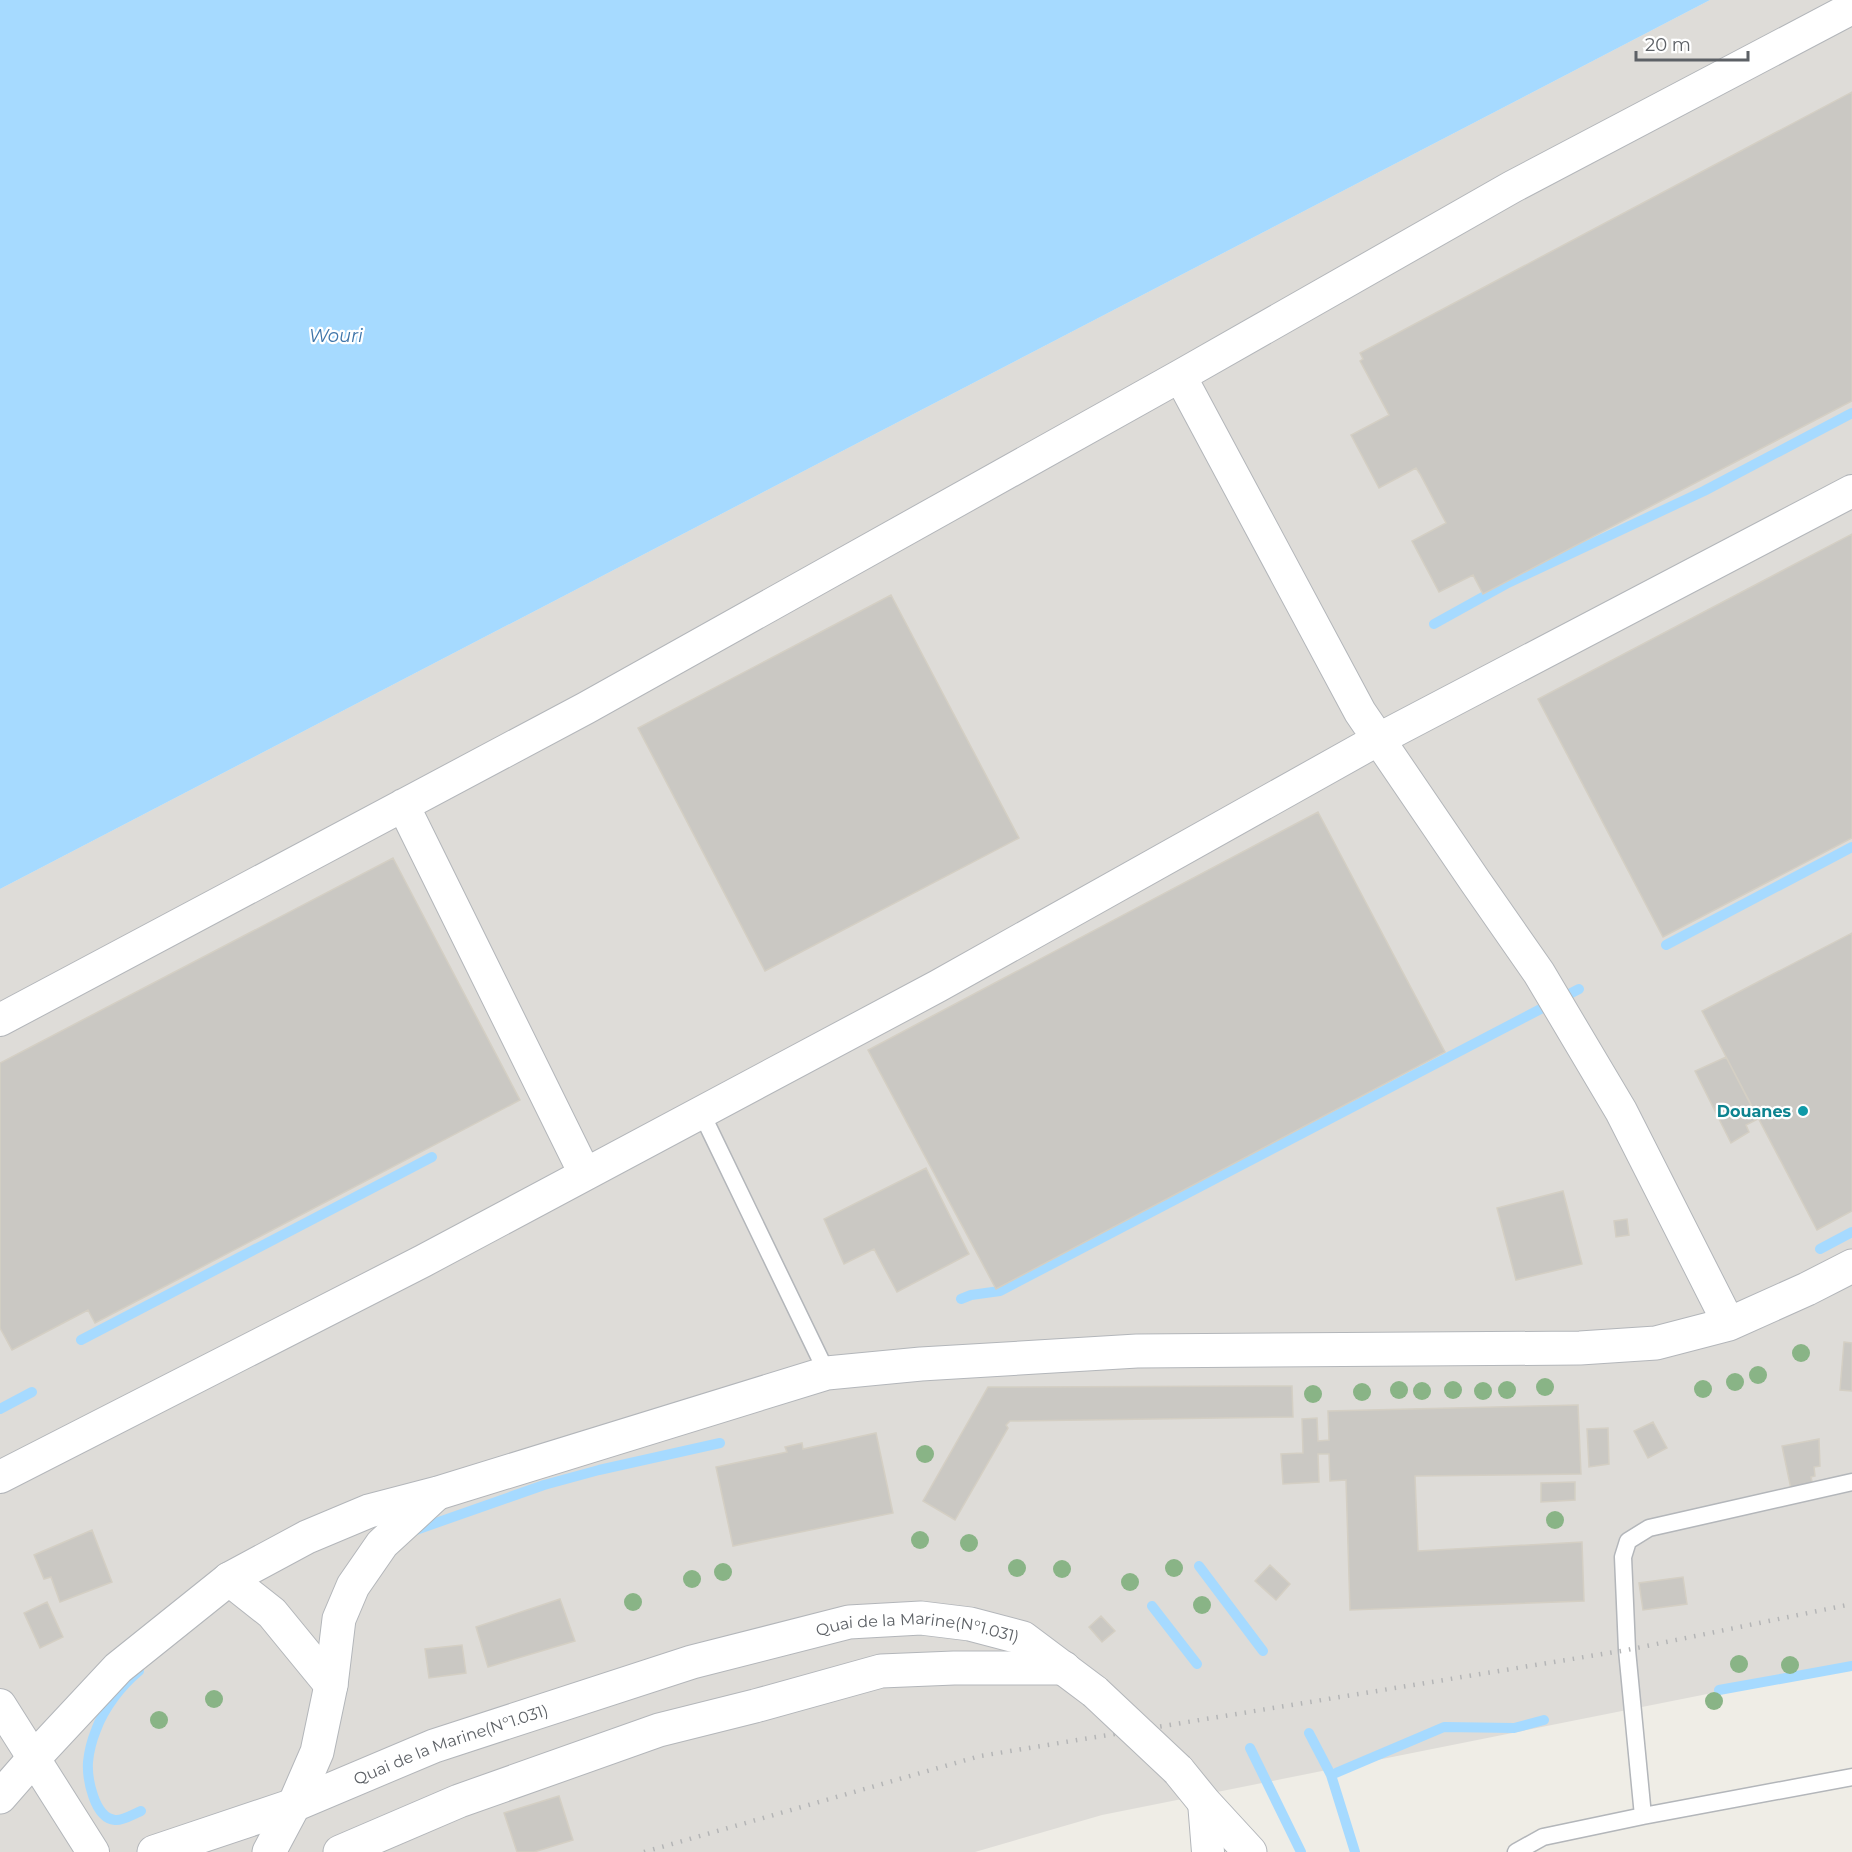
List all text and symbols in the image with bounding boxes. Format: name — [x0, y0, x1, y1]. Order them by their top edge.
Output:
scale bar — [1636, 24, 1748, 62]
text: 20 m — [1645, 34, 1691, 56]
water label: Wouri — [309, 325, 363, 347]
place label: Douanes — [1717, 1102, 1791, 1121]
marker: Douanes — [1796, 1104, 1810, 1118]
street label: Quai de la Marine(N°1.031) — [814, 1609, 1021, 1647]
street label: Quai de la Marine(N°1.031) — [351, 1700, 551, 1789]

